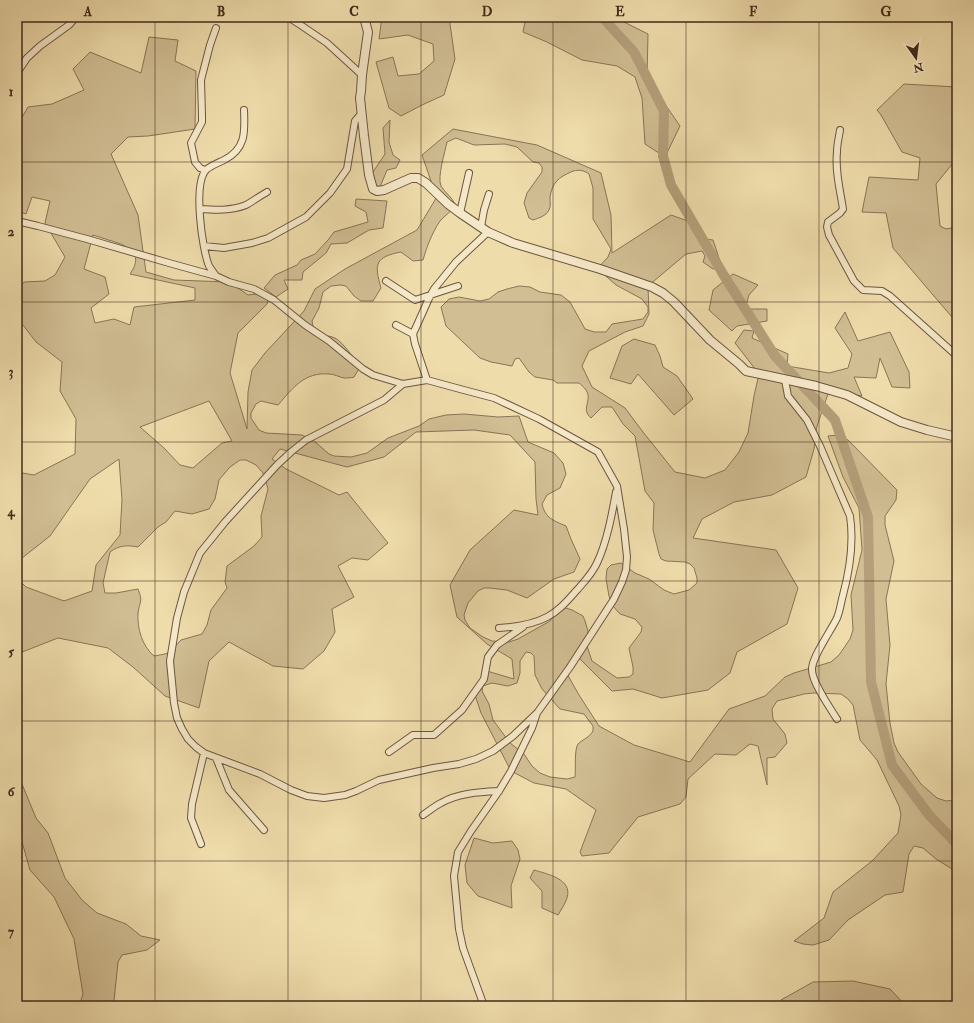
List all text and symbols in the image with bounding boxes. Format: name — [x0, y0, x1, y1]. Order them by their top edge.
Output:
text: A — [83, 4, 93, 20]
text: B — [217, 4, 225, 20]
text: C — [349, 4, 359, 20]
text: D — [482, 4, 493, 20]
text: E — [615, 4, 625, 20]
text: F — [749, 4, 758, 20]
text: G — [881, 4, 892, 20]
north arrow — [896, 38, 936, 78]
text: N — [911, 59, 926, 75]
text: 1 — [9, 84, 14, 100]
text: 2 — [8, 224, 15, 240]
text: 3 — [9, 364, 14, 380]
text: 4 — [6, 504, 15, 520]
text: 5 — [8, 644, 14, 660]
text: 6 — [8, 784, 16, 800]
text: 7 — [8, 924, 15, 940]

